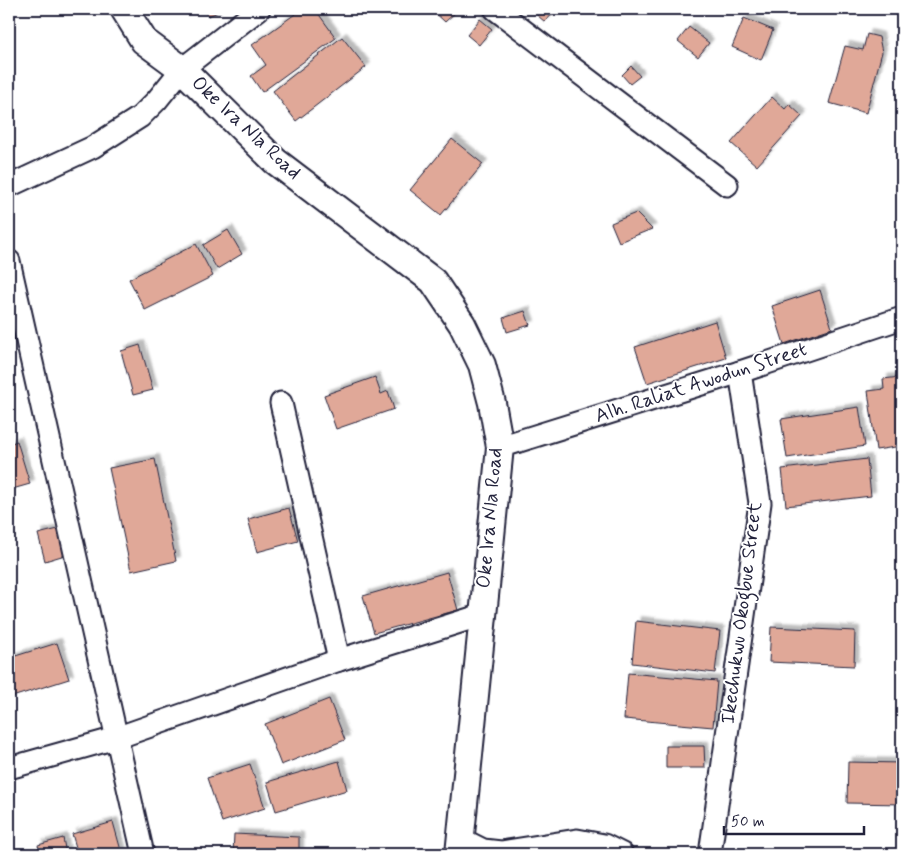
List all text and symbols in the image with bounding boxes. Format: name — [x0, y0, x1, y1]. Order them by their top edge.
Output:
street label: Oke Ira Nla Road — [185, 70, 307, 186]
street label: Alh. Raliat Awodun Street — [592, 336, 810, 430]
street label: Oke Ira Nla Road — [470, 447, 510, 589]
street label: Ikechukwu Okogbue Street — [715, 500, 771, 726]
scale bar — [724, 803, 864, 835]
text: 50 m — [731, 812, 765, 832]

